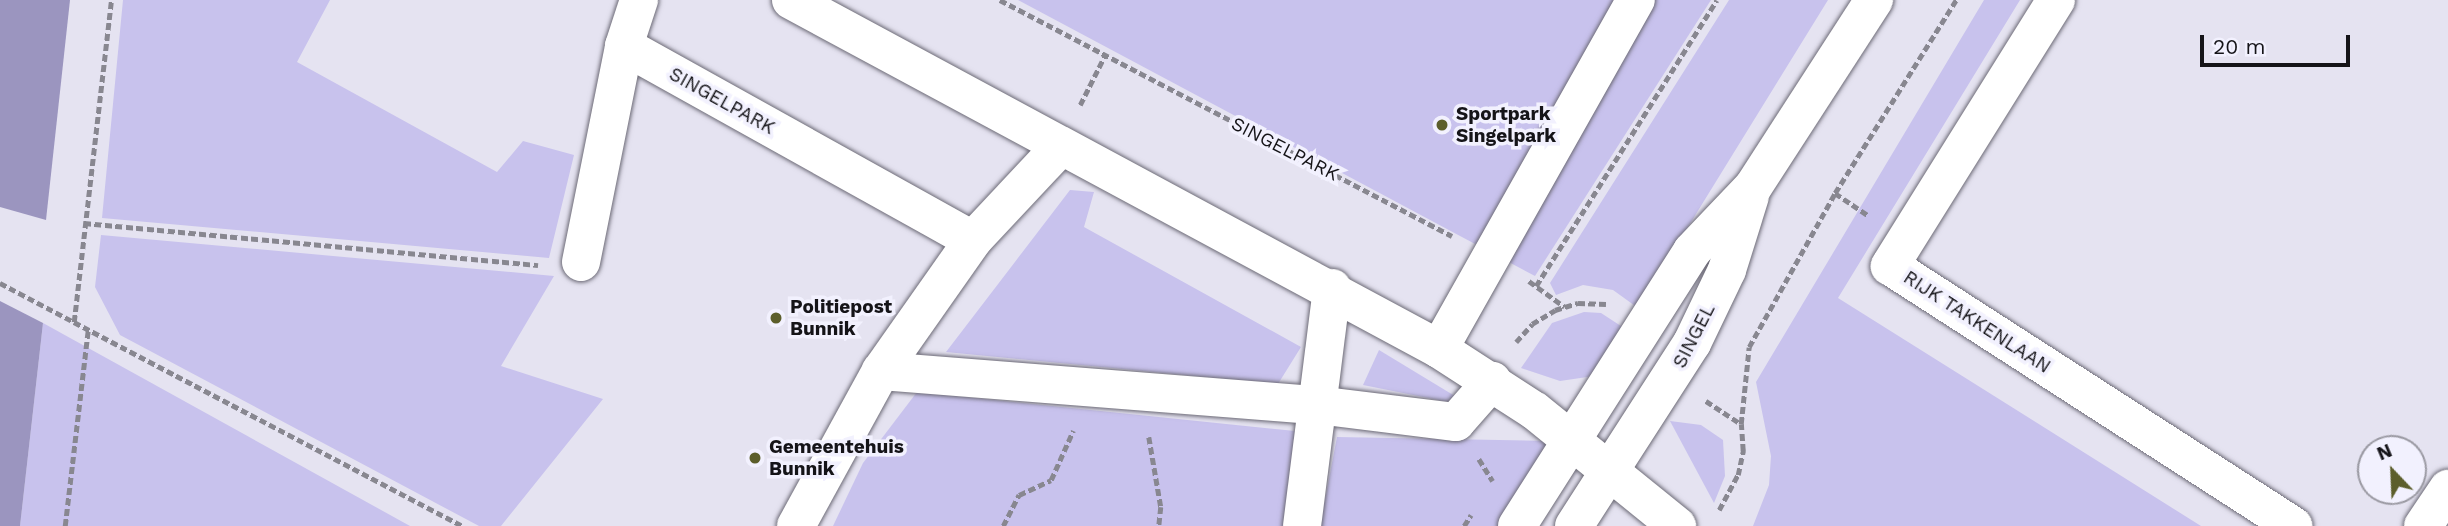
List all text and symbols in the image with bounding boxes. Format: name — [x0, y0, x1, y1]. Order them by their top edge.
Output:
scale bar — [2203, 21, 2354, 65]
text: 20 m — [2213, 34, 2265, 59]
street label: SINGELPARK — [665, 63, 779, 139]
place label: Sportpark Singelpark — [1456, 103, 1556, 147]
street label: SINGELPARK — [1228, 112, 1342, 186]
marker: Sportpark Singelpark — [1434, 117, 1450, 133]
street label: RIJK TAKKENLAAN — [1899, 266, 2055, 378]
place label: Politiepost Bunnik — [790, 296, 892, 340]
street label: SINGEL — [1668, 300, 1720, 372]
marker: Politiepost Bunnik — [768, 310, 784, 326]
north arrow — [2357, 435, 2427, 505]
place label: Gemeentehuis Bunnik — [769, 436, 904, 480]
text: N — [2373, 439, 2395, 465]
marker: Gemeentehuis Bunnik — [747, 450, 763, 466]

